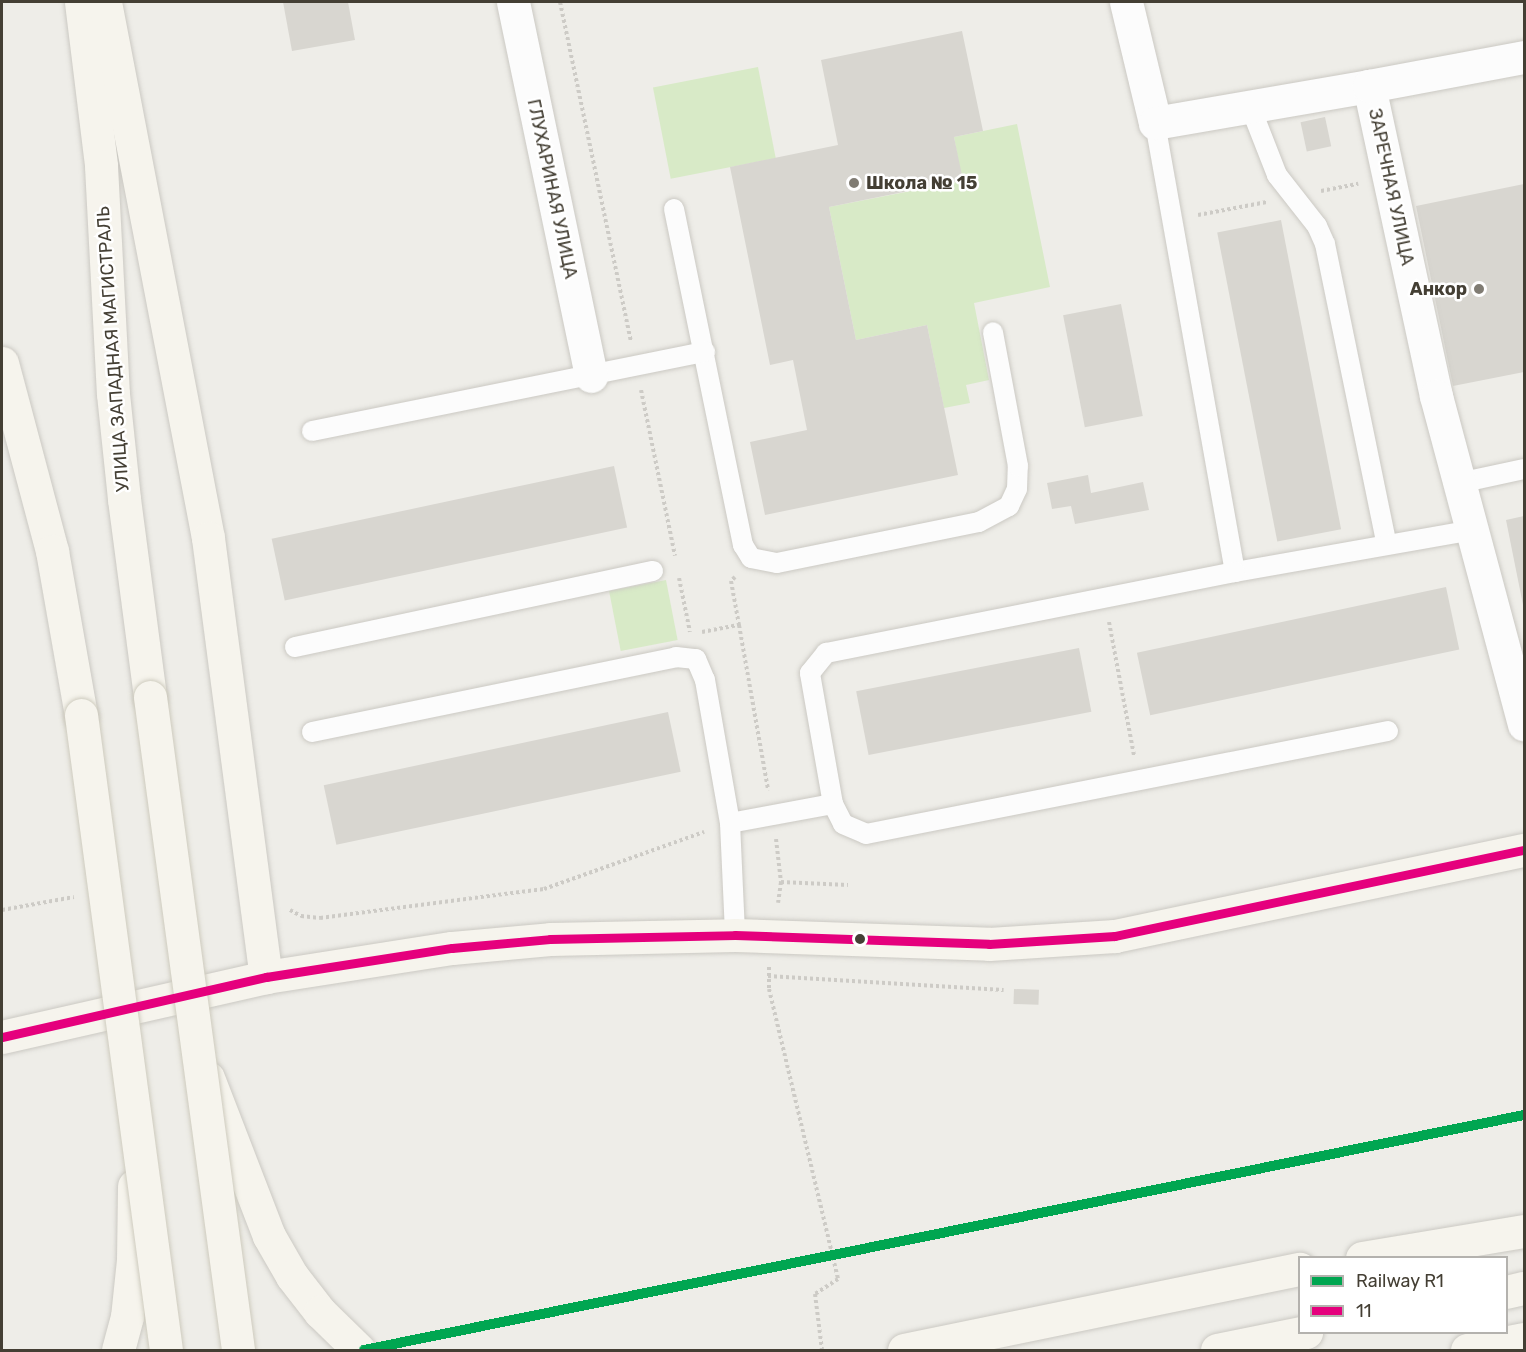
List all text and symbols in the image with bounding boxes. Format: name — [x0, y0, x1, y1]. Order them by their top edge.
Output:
street label: ГЛУХАРИНАЯ УЛИЦА — [522, 97, 582, 281]
street label: ЗАРЕЧНАЯ УЛИЦА — [1364, 106, 1418, 268]
place label: Школа № 15 — [866, 172, 977, 194]
marker: Школа № 15 — [847, 176, 861, 190]
street label: УЛИЦА ЗАПАДНАЯ МАГИСТРАЛЬ — [92, 205, 134, 493]
place label: Анкор — [1410, 278, 1467, 300]
marker: Анкор — [1472, 282, 1486, 296]
unlabelled marker — [854, 933, 866, 945]
legend — [1298, 1256, 1508, 1334]
text: Railway R1 — [1356, 1270, 1444, 1292]
text: 11 — [1356, 1300, 1371, 1322]

